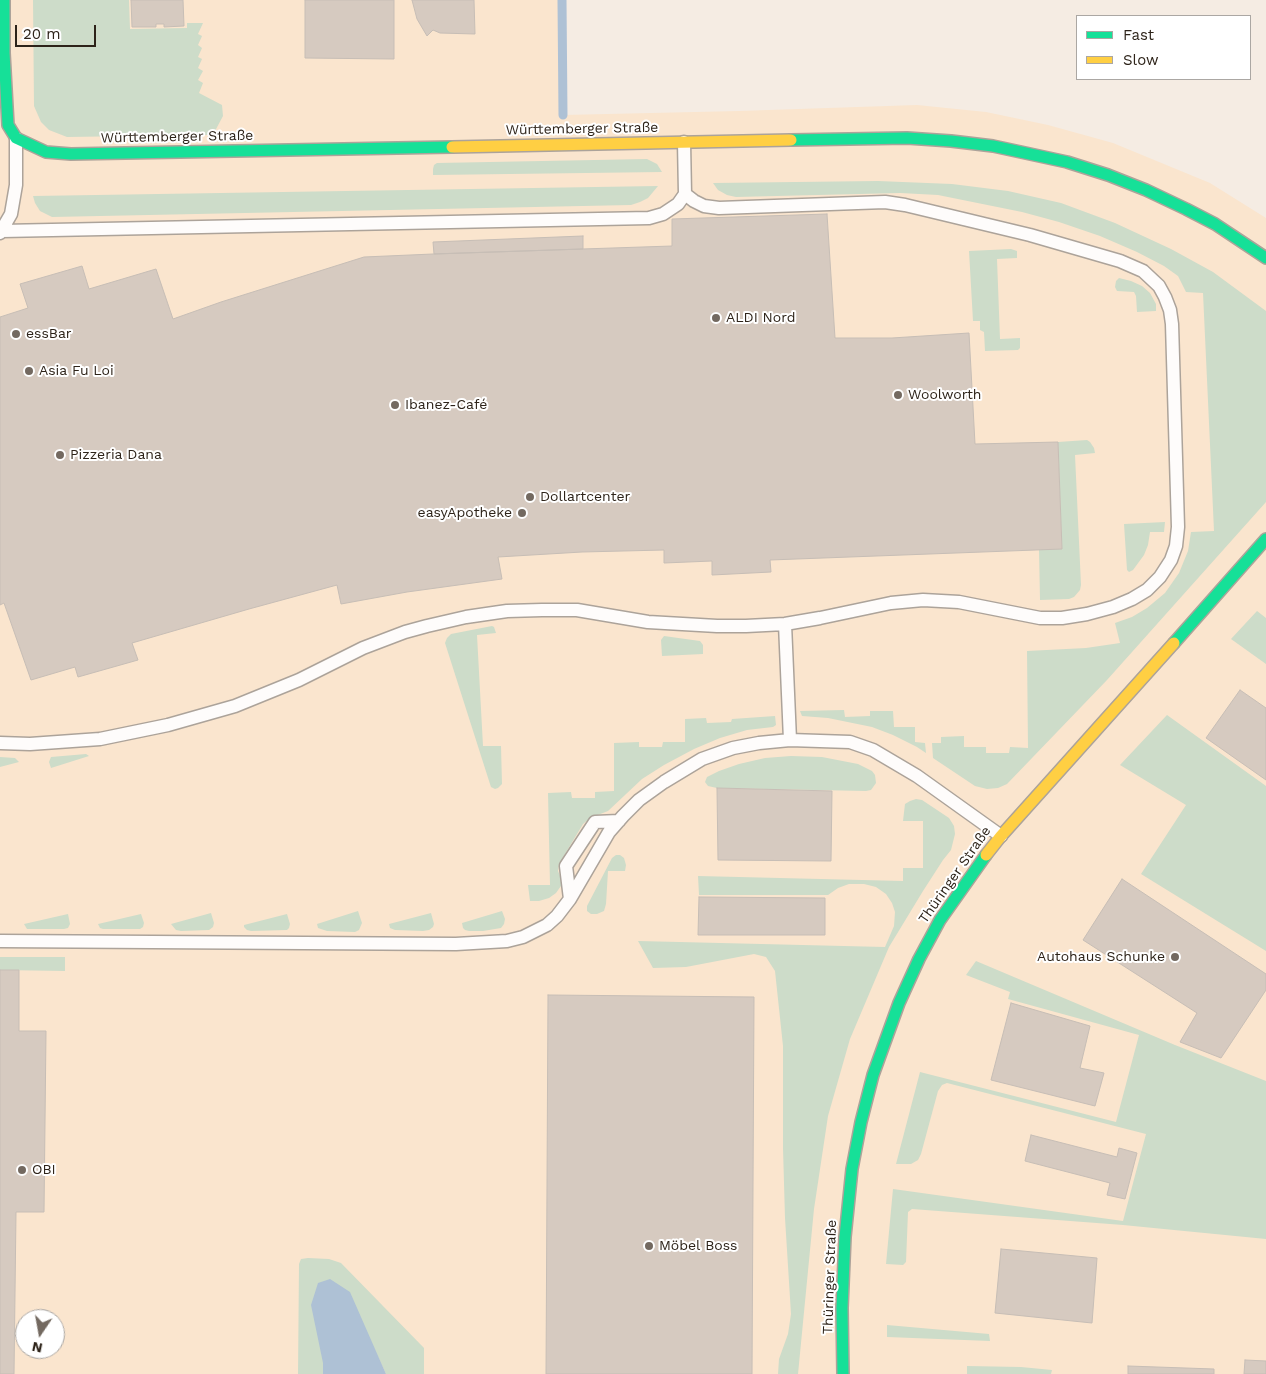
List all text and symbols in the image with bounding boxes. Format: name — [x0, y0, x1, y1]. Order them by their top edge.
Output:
scale bar — [18, 15, 99, 47]
legend — [1076, 15, 1251, 80]
text: 20 m — [23, 25, 61, 43]
text: Fast — [1123, 26, 1154, 44]
text: Slow — [1123, 51, 1159, 69]
street label: Württemberger Straße — [506, 119, 658, 139]
street label: Württemberger Straße — [101, 127, 253, 147]
place label: ALDI Nord — [726, 310, 795, 326]
marker: ALDI Nord — [710, 312, 722, 324]
place label: essBar — [26, 326, 72, 342]
marker: essBar — [10, 328, 22, 340]
place label: Asia Fu Loi — [39, 363, 114, 379]
marker: Asia Fu Loi — [23, 365, 35, 377]
place label: Woolworth — [908, 387, 982, 403]
marker: Woolworth — [892, 389, 904, 401]
place label: Ibanez-Café — [405, 397, 487, 413]
marker: Ibanez-Café — [389, 399, 401, 411]
place label: Pizzeria Dana — [70, 447, 162, 463]
marker: Pizzeria Dana — [54, 449, 66, 461]
place label: Dollartcenter — [540, 489, 630, 505]
marker: Dollartcenter — [524, 491, 536, 503]
place label: easyApotheke — [418, 505, 512, 521]
marker: easyApotheke — [516, 507, 528, 519]
street label: Thüringer Straße — [915, 823, 995, 927]
place label: Autohaus Schunke — [1037, 949, 1165, 965]
marker: Autohaus Schunke — [1169, 951, 1181, 963]
place label: OBI — [32, 1162, 56, 1178]
marker: OBI — [16, 1164, 28, 1176]
street label: Thüringer Straße — [820, 1219, 840, 1335]
place label: Möbel Boss — [659, 1238, 737, 1254]
marker: Möbel Boss — [643, 1240, 655, 1252]
north arrow — [15, 1309, 65, 1359]
text: N — [30, 1339, 44, 1357]

